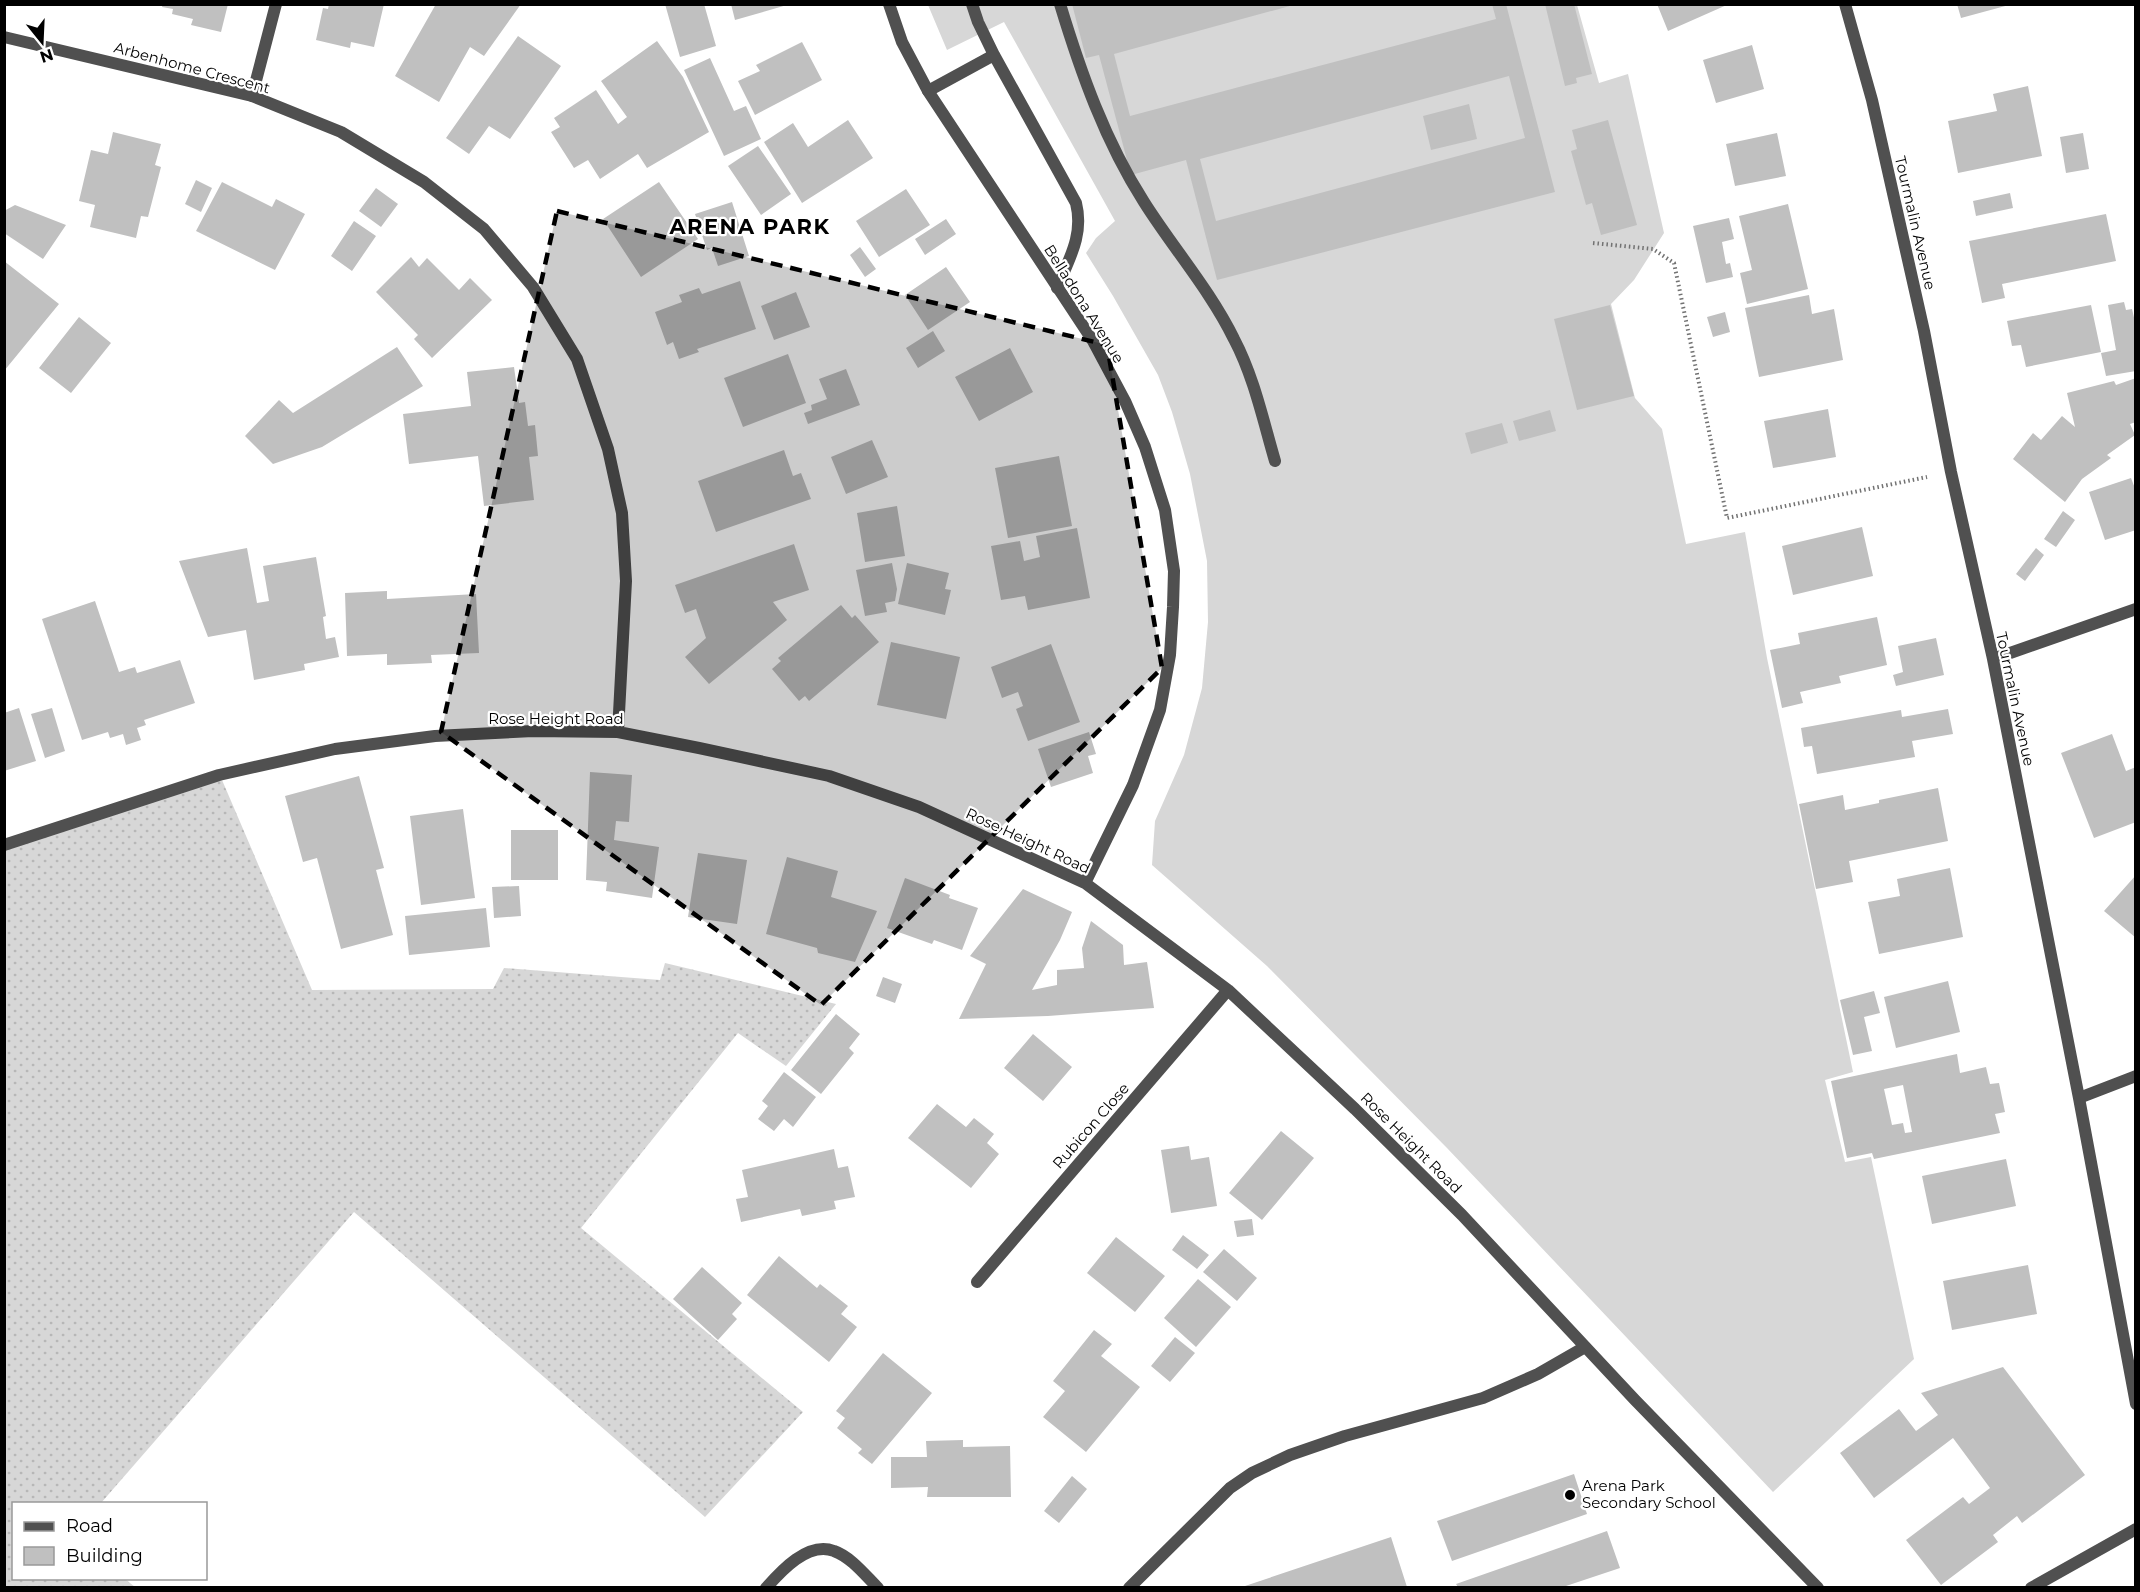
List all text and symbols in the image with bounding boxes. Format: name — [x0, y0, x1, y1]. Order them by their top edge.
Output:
north arrow — [12, 12, 72, 72]
street label: Arbenhome Crescent — [112, 38, 272, 98]
text: N — [37, 45, 56, 67]
street label: Tourmalin Avenue — [1891, 154, 1940, 292]
district label: ARENA PARK — [668, 214, 831, 239]
street label: Belladona Avenue — [1040, 241, 1129, 367]
street label: Tourmalin Avenue — [1992, 630, 2039, 768]
street label: Rose Height Road — [488, 709, 624, 728]
street label: Rose Height Road — [963, 803, 1094, 878]
street label: Rubicon Close — [1048, 1079, 1133, 1172]
street label: Rose Height Road — [1357, 1088, 1466, 1197]
place label: Arena Park Secondary School — [1582, 1476, 1716, 1512]
marker: Arena Park Secondary School — [1563, 1488, 1577, 1502]
legend — [12, 1502, 207, 1580]
text: Road — [66, 1515, 113, 1537]
text: Building — [66, 1545, 143, 1567]

